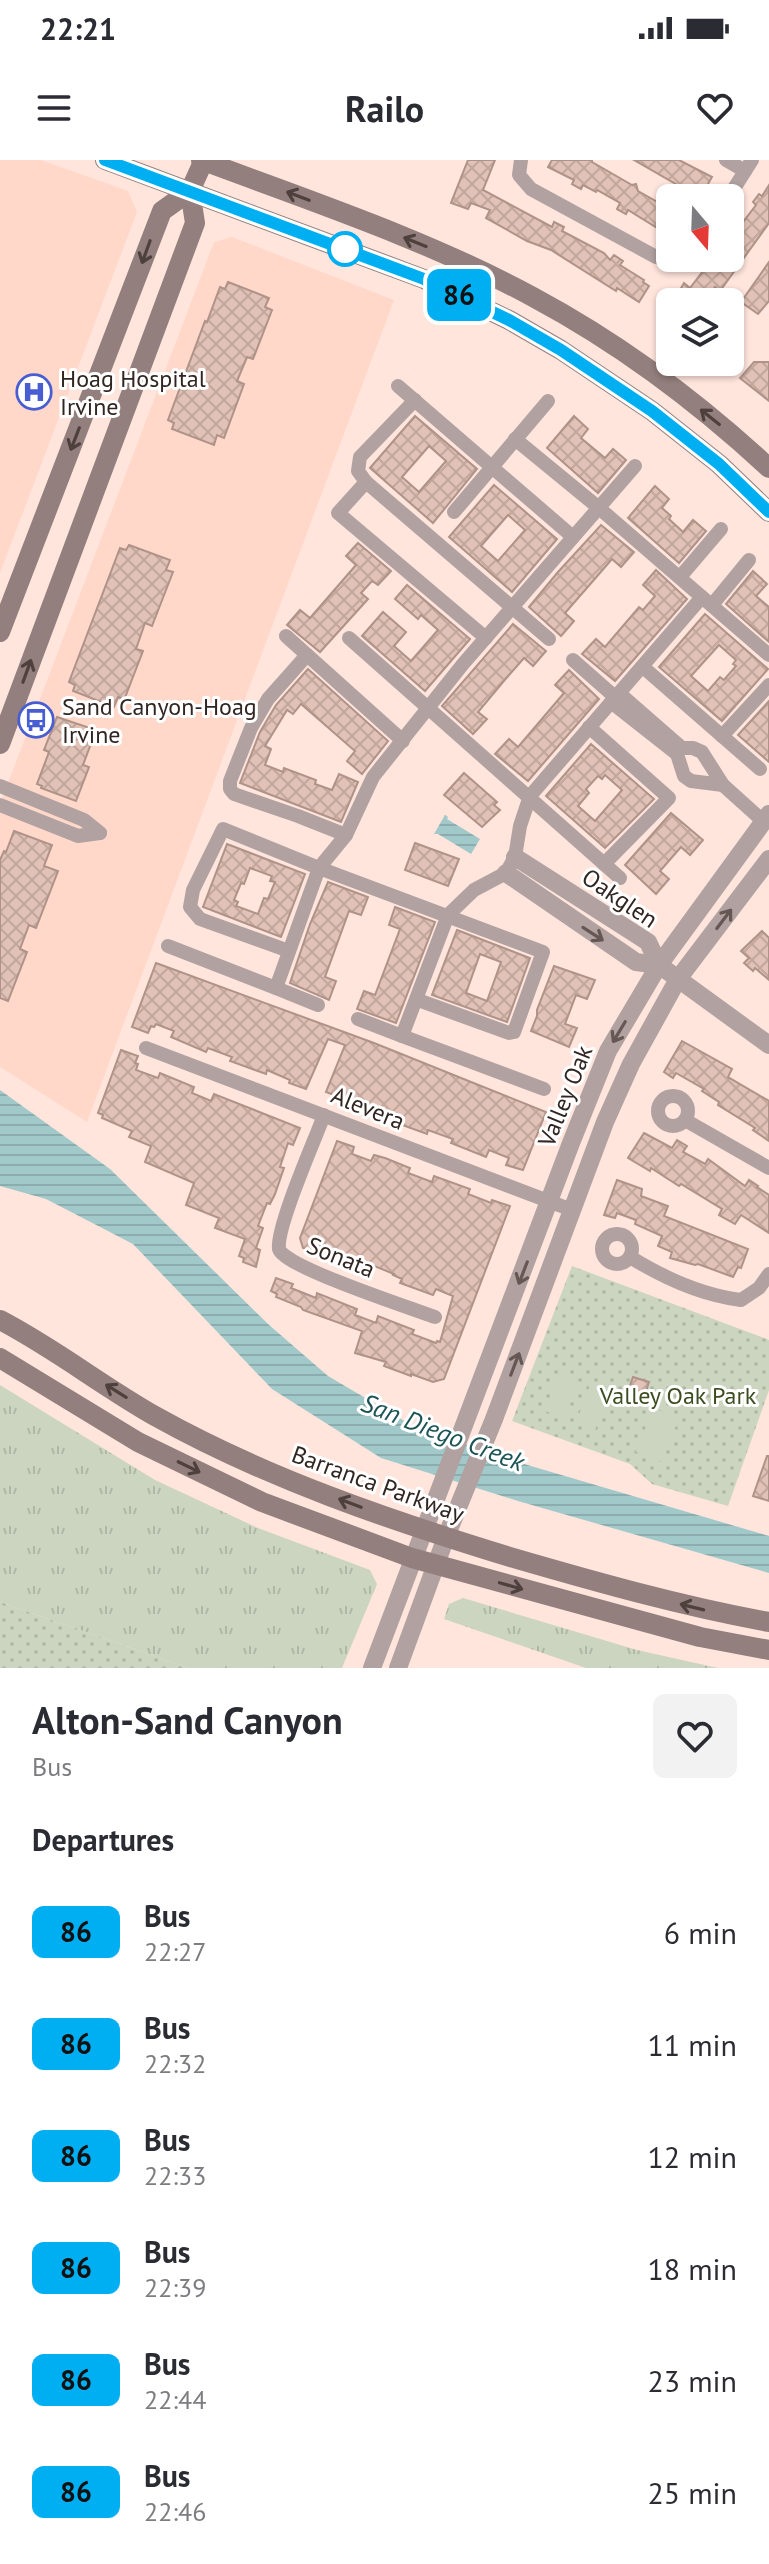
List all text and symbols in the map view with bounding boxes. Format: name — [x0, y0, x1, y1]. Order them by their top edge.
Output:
text: 22:21 — [40, 9, 116, 48]
text: Railo — [345, 85, 424, 132]
icon: menu — [32, 86, 76, 130]
icon: heart — [693, 86, 737, 130]
north arrow — [656, 184, 744, 272]
map controls — [656, 184, 744, 376]
one-way arrow — [286, 188, 310, 202]
unlabelled marker — [328, 232, 362, 266]
one-way arrow — [404, 234, 428, 248]
one-way arrow — [138, 239, 153, 264]
line badge: 86 — [423, 269, 495, 321]
text: 86 — [443, 276, 475, 313]
button: layers — [656, 288, 744, 376]
place label: Hoag Hospital Irvine — [60, 363, 206, 422]
hospital icon: Hoag Hospital Irvine — [15, 373, 53, 411]
one-way arrow — [700, 408, 721, 426]
one-way arrow — [67, 426, 81, 451]
one-way arrow — [21, 659, 35, 684]
place label: Sand Canyon-Hoag Irvine — [62, 691, 257, 750]
bus stop icon: Sand Canyon-Hoag Irvine — [17, 701, 55, 739]
street label: Oakglen — [576, 861, 664, 935]
one-way arrow — [715, 909, 732, 930]
one-way arrow — [581, 926, 604, 942]
one-way arrow — [611, 1020, 627, 1043]
street label: Valley Oak — [530, 1040, 600, 1152]
street label: Alevera — [327, 1079, 409, 1137]
street label: Sonata — [302, 1229, 380, 1285]
one-way arrow — [515, 1260, 529, 1285]
one-way arrow — [508, 1352, 523, 1377]
park label: Valley Oak Park — [599, 1380, 757, 1411]
one-way arrow — [106, 1383, 128, 1400]
water label: San Diego Creek — [357, 1386, 530, 1479]
street label: Barranca Parkway — [288, 1438, 468, 1530]
one-way arrow — [176, 1460, 200, 1475]
one-way arrow — [339, 1495, 363, 1509]
one-way arrow — [498, 1579, 524, 1594]
one-way arrow — [680, 1599, 706, 1614]
button: heart — [653, 1694, 737, 1778]
text: Alton-Sand Canyon — [32, 1695, 343, 1744]
text: Bus — [32, 1750, 72, 1783]
text: Departures — [32, 1820, 174, 1859]
text: Bus — [144, 1896, 191, 1935]
text: 86 — [60, 1913, 92, 1950]
text: 6 min — [664, 1913, 737, 1952]
text: 22:27 — [144, 1935, 206, 1968]
text: Bus — [144, 2008, 191, 2047]
text: 86 — [60, 2025, 92, 2062]
text: 11 min — [647, 2025, 737, 2064]
text: 22:32 — [144, 2047, 206, 2080]
text: Bus — [144, 2120, 191, 2159]
text: 86 — [60, 2137, 92, 2174]
text: 12 min — [647, 2137, 737, 2176]
text: 22:33 — [144, 2159, 206, 2192]
text: Bus — [144, 2232, 191, 2271]
text: 86 — [60, 2249, 92, 2286]
text: 18 min — [647, 2249, 737, 2288]
text: 22:39 — [144, 2271, 206, 2304]
text: Bus — [144, 2344, 191, 2383]
text: 86 — [60, 2361, 92, 2398]
text: 23 min — [647, 2361, 737, 2400]
text: 22:44 — [144, 2383, 206, 2416]
text: Bus — [144, 2456, 191, 2495]
text: 86 — [60, 2473, 92, 2510]
text: 25 min — [647, 2473, 737, 2512]
text: 22:46 — [144, 2495, 206, 2528]

